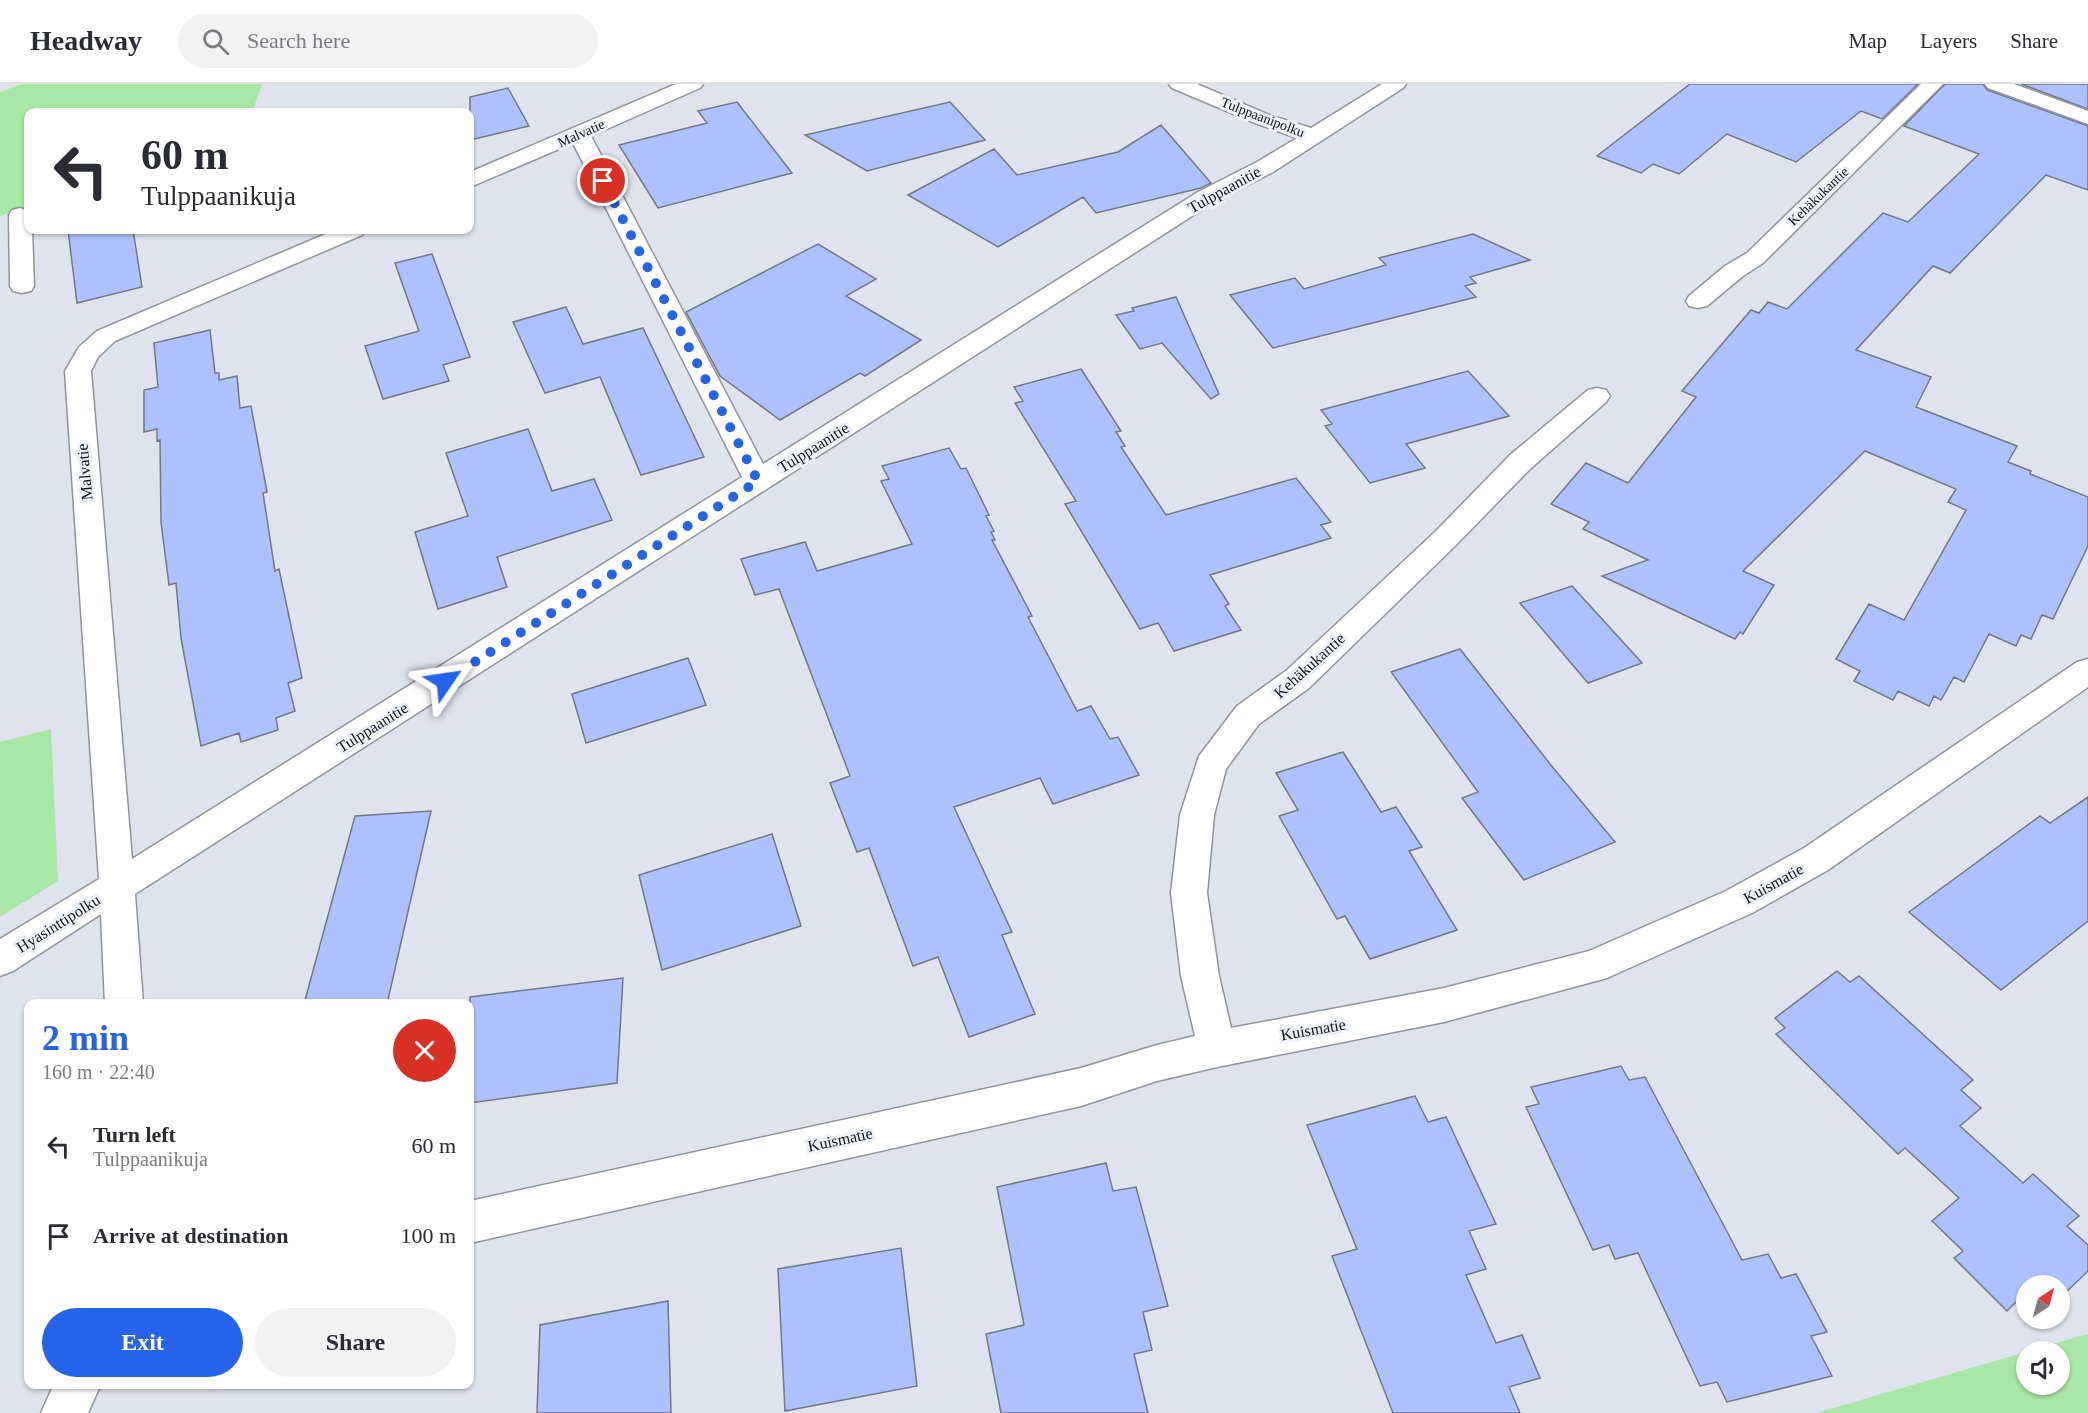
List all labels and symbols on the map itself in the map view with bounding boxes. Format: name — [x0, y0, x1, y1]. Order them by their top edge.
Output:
street label: Tulppaanipolku — [1219, 95, 1307, 140]
street label: Malvatie — [555, 116, 607, 150]
pin — [577, 155, 628, 206]
street label: Tulppaanitie — [1185, 163, 1264, 217]
street label: Kehäkukantie — [1785, 164, 1852, 229]
street label: Tulppaanitie — [775, 419, 852, 477]
street label: Malvatie — [74, 443, 95, 501]
street label: Kehäkukantie — [1271, 629, 1348, 701]
position arrow — [413, 649, 477, 713]
street label: Tulppaanitie — [334, 699, 411, 757]
street label: Kuismatie — [1740, 860, 1806, 907]
street label: Hyasinttipolku — [13, 891, 104, 957]
street label: Kuismatie — [1279, 1015, 1347, 1044]
street label: Kuismatie — [806, 1124, 874, 1155]
north arrow — [2016, 1275, 2070, 1329]

